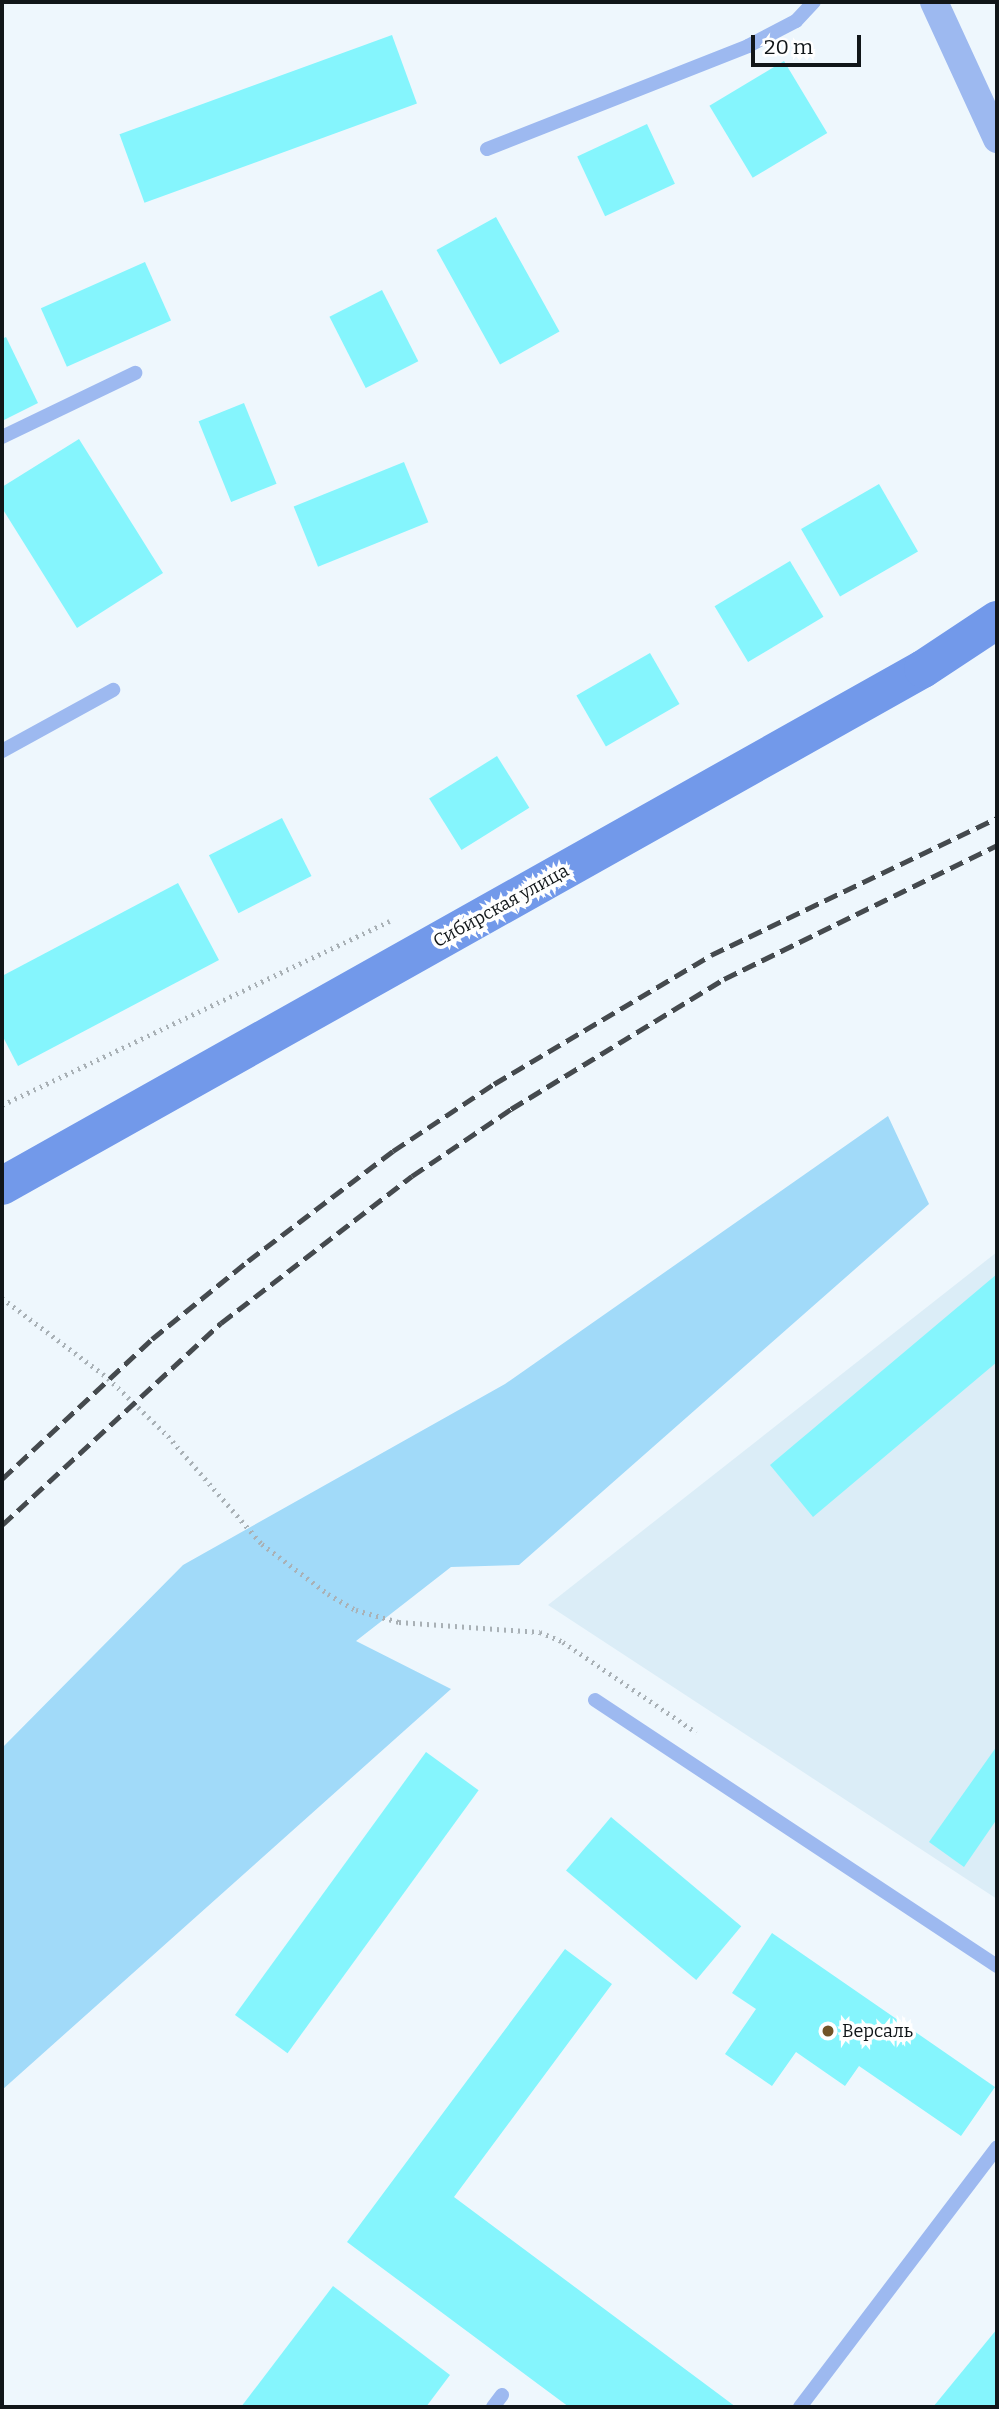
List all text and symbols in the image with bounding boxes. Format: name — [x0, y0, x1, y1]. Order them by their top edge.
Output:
scale bar — [754, 21, 864, 65]
text: 20 m — [764, 34, 813, 60]
street label: Сибирская улица — [429, 860, 573, 952]
place label: Версаль — [842, 2020, 913, 2042]
marker: Версаль — [820, 2023, 836, 2039]

